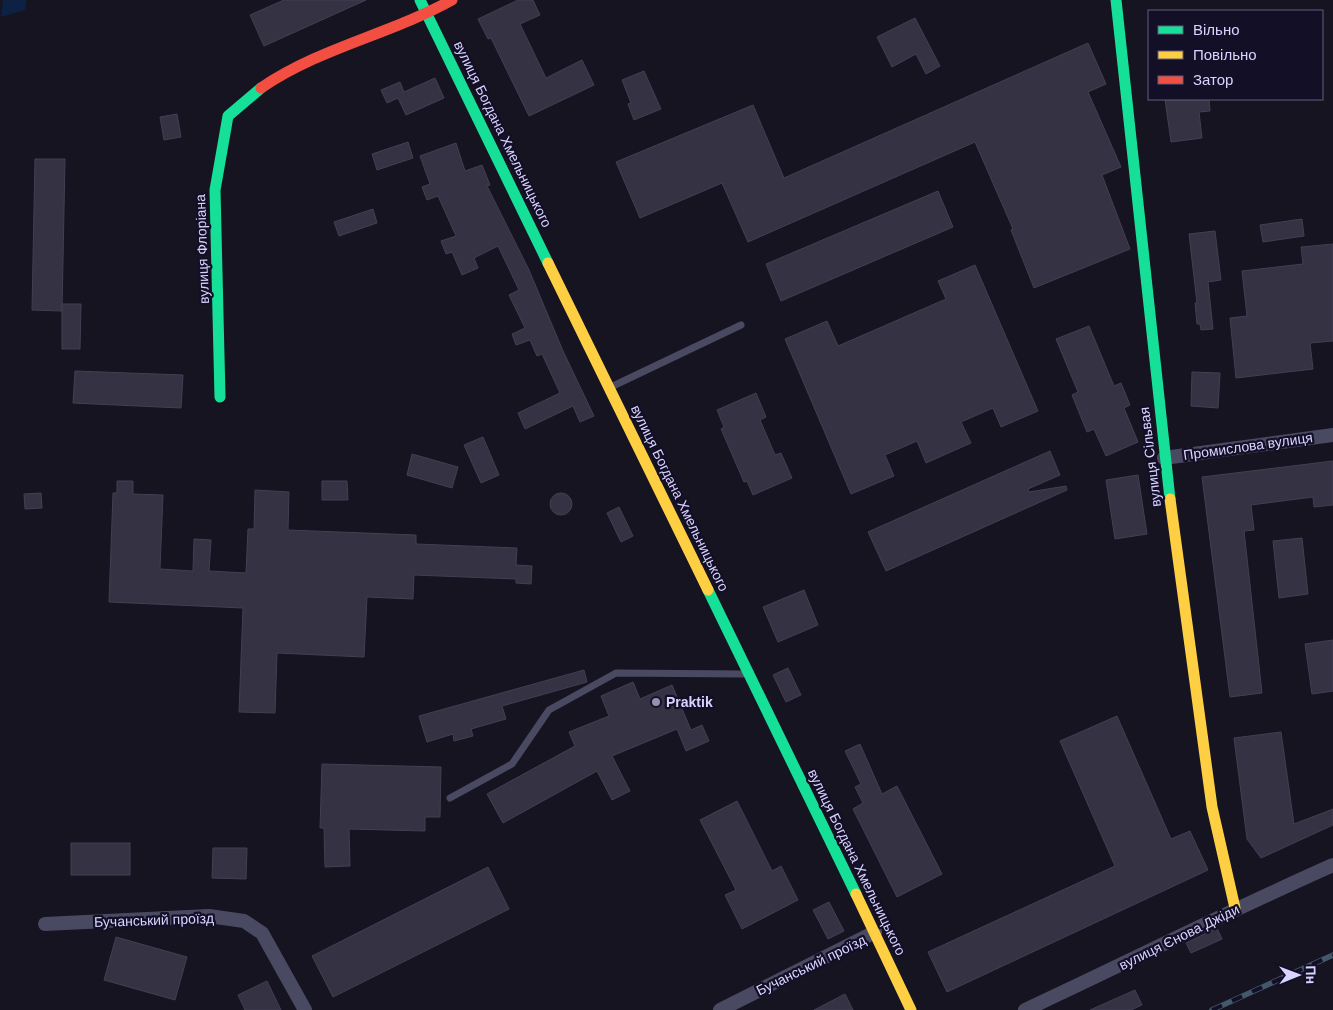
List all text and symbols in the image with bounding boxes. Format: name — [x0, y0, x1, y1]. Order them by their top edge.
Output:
legend — [1148, 10, 1323, 100]
text: Вільно — [1193, 21, 1240, 38]
street label: вулиця Богдана Хмельницького — [451, 38, 555, 230]
text: Повільно — [1193, 46, 1257, 63]
text: Затор — [1193, 71, 1233, 88]
street label: вулиця Флоріана — [192, 194, 212, 304]
street label: вулиця Богдана Хмельницького — [628, 402, 732, 594]
street label: вулиця Сільвая — [1136, 406, 1164, 508]
street label: Промислова вулиця — [1182, 429, 1314, 463]
place label: Praktik — [666, 694, 713, 710]
marker: Praktik — [650, 696, 662, 708]
street label: вулиця Богдана Хмельницького — [805, 766, 909, 958]
street label: вулиця Єнова Джіди — [1116, 901, 1242, 973]
street label: Бучанський проїзд — [94, 910, 214, 930]
street label: Бучанський проїзд — [754, 932, 868, 998]
north arrow — [1273, 950, 1323, 1000]
text: Пн — [1303, 965, 1319, 984]

